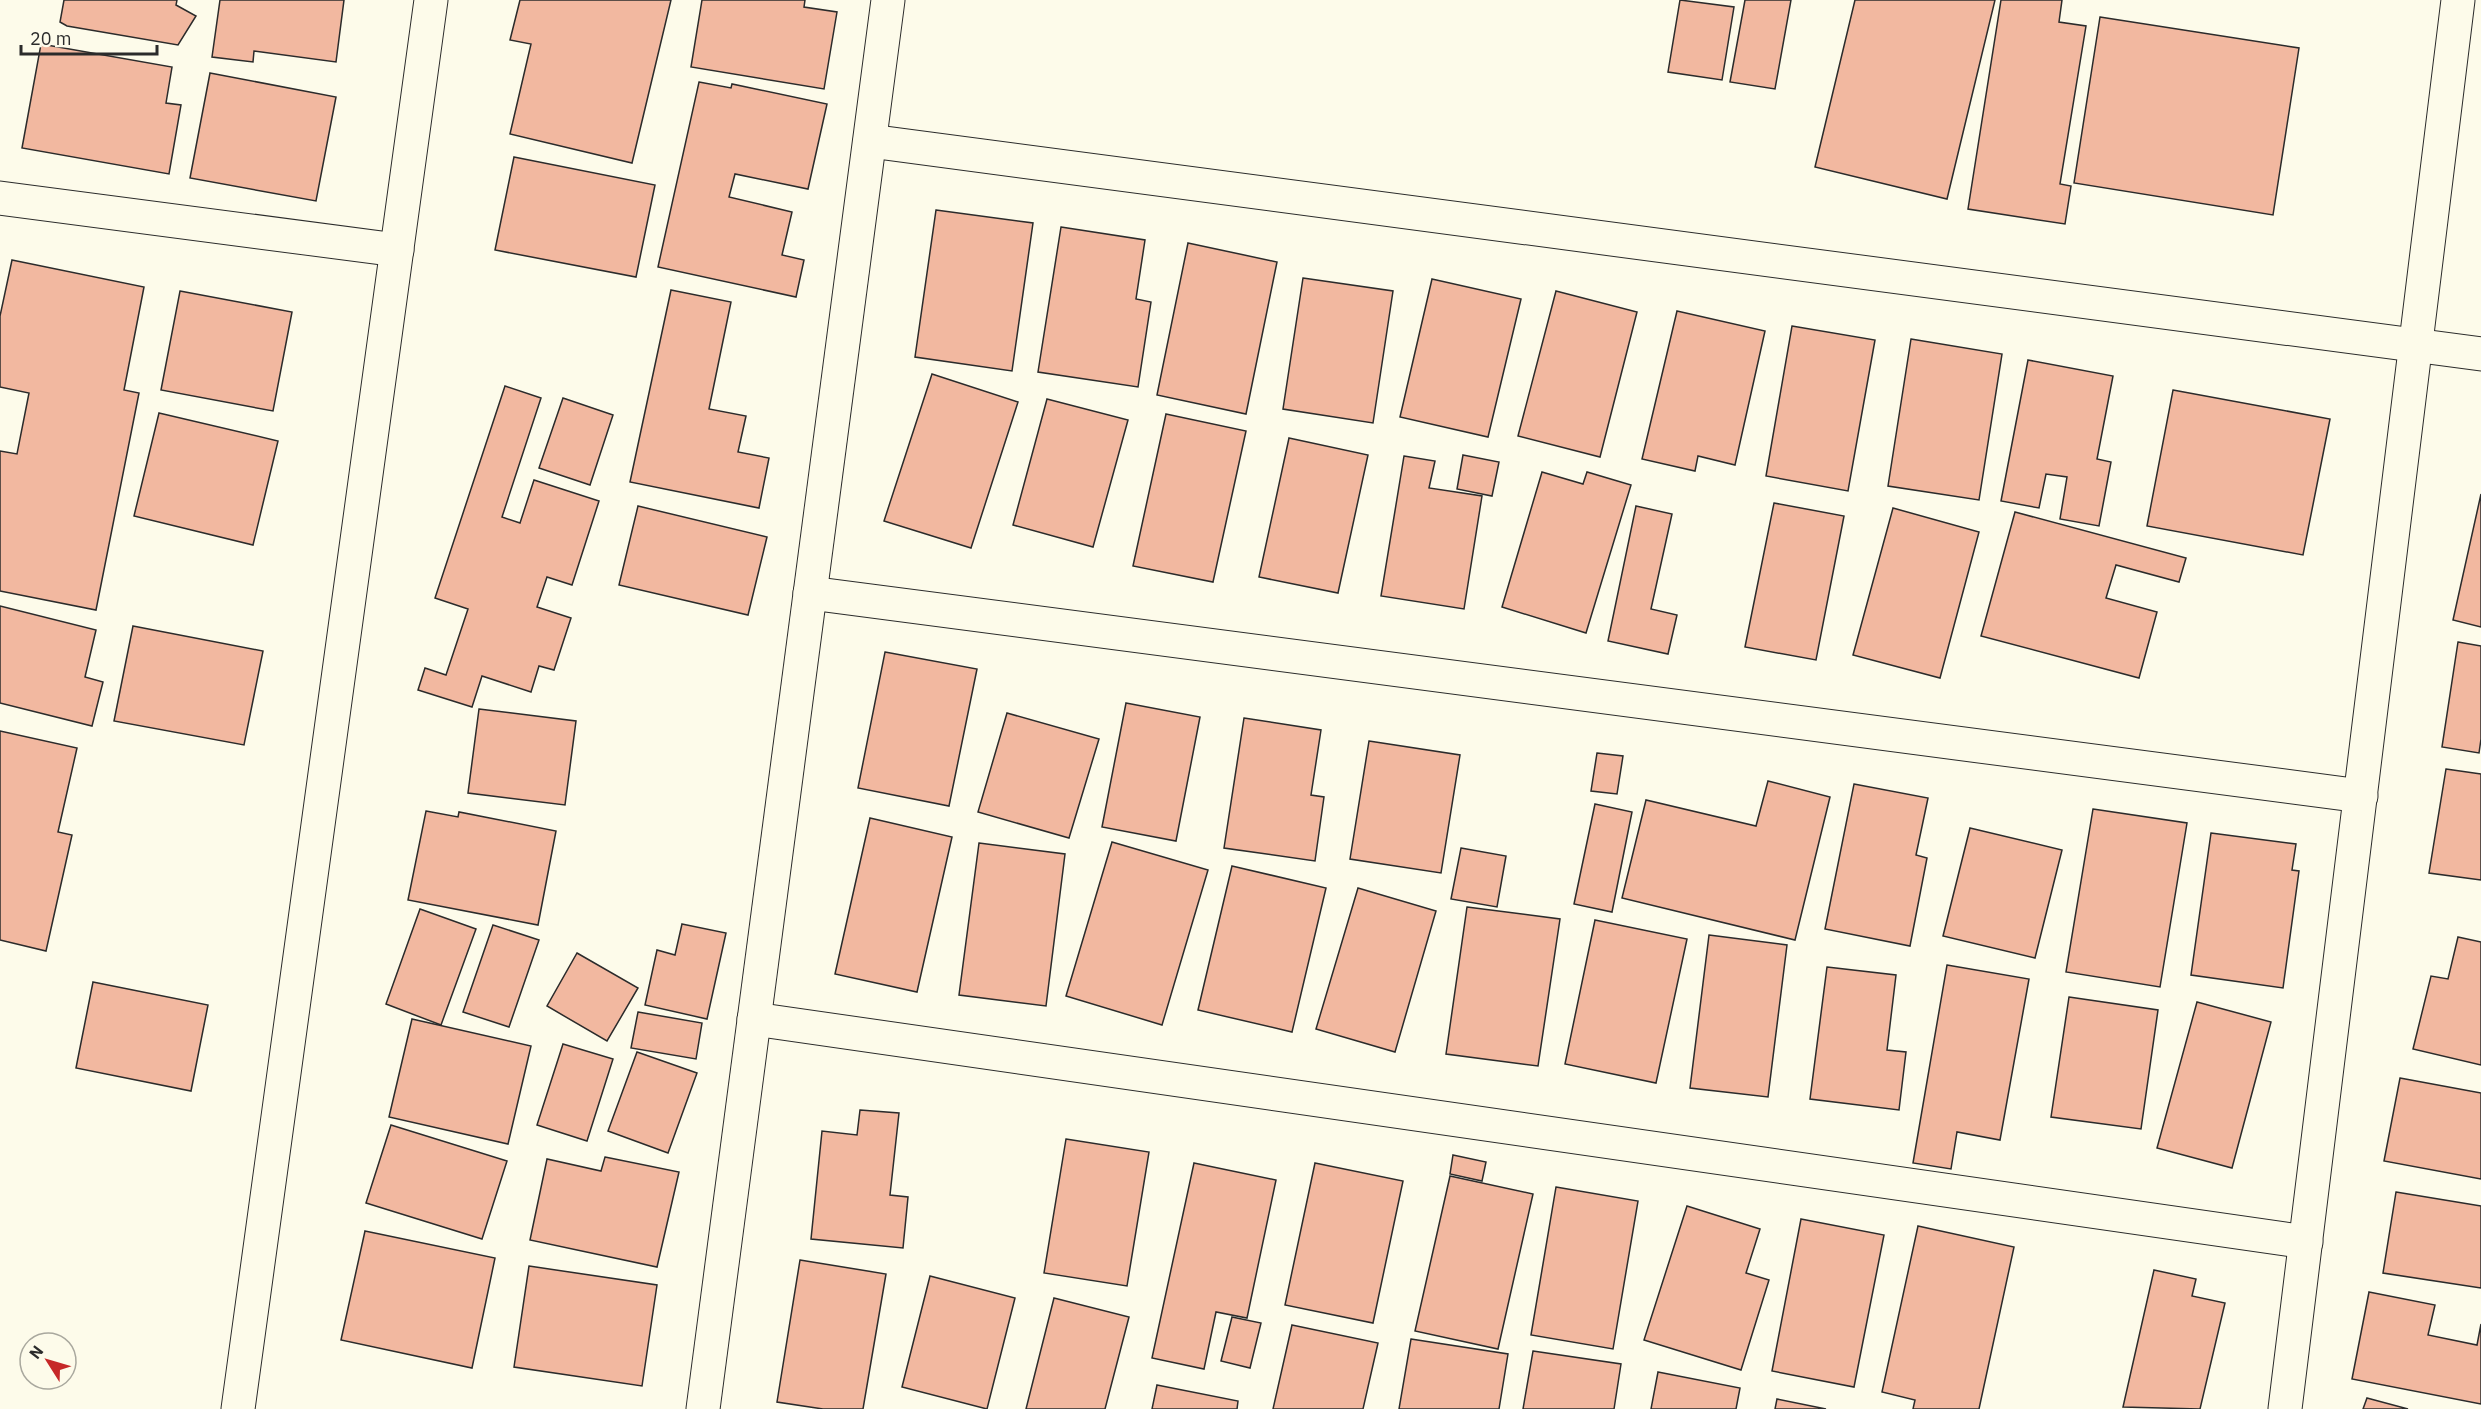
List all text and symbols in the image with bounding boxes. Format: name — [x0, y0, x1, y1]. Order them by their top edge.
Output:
scale bar — [21, 18, 158, 56]
text: 20 m — [30, 27, 72, 50]
north arrow — [18, 1331, 78, 1391]
text: N — [25, 1341, 47, 1363]

